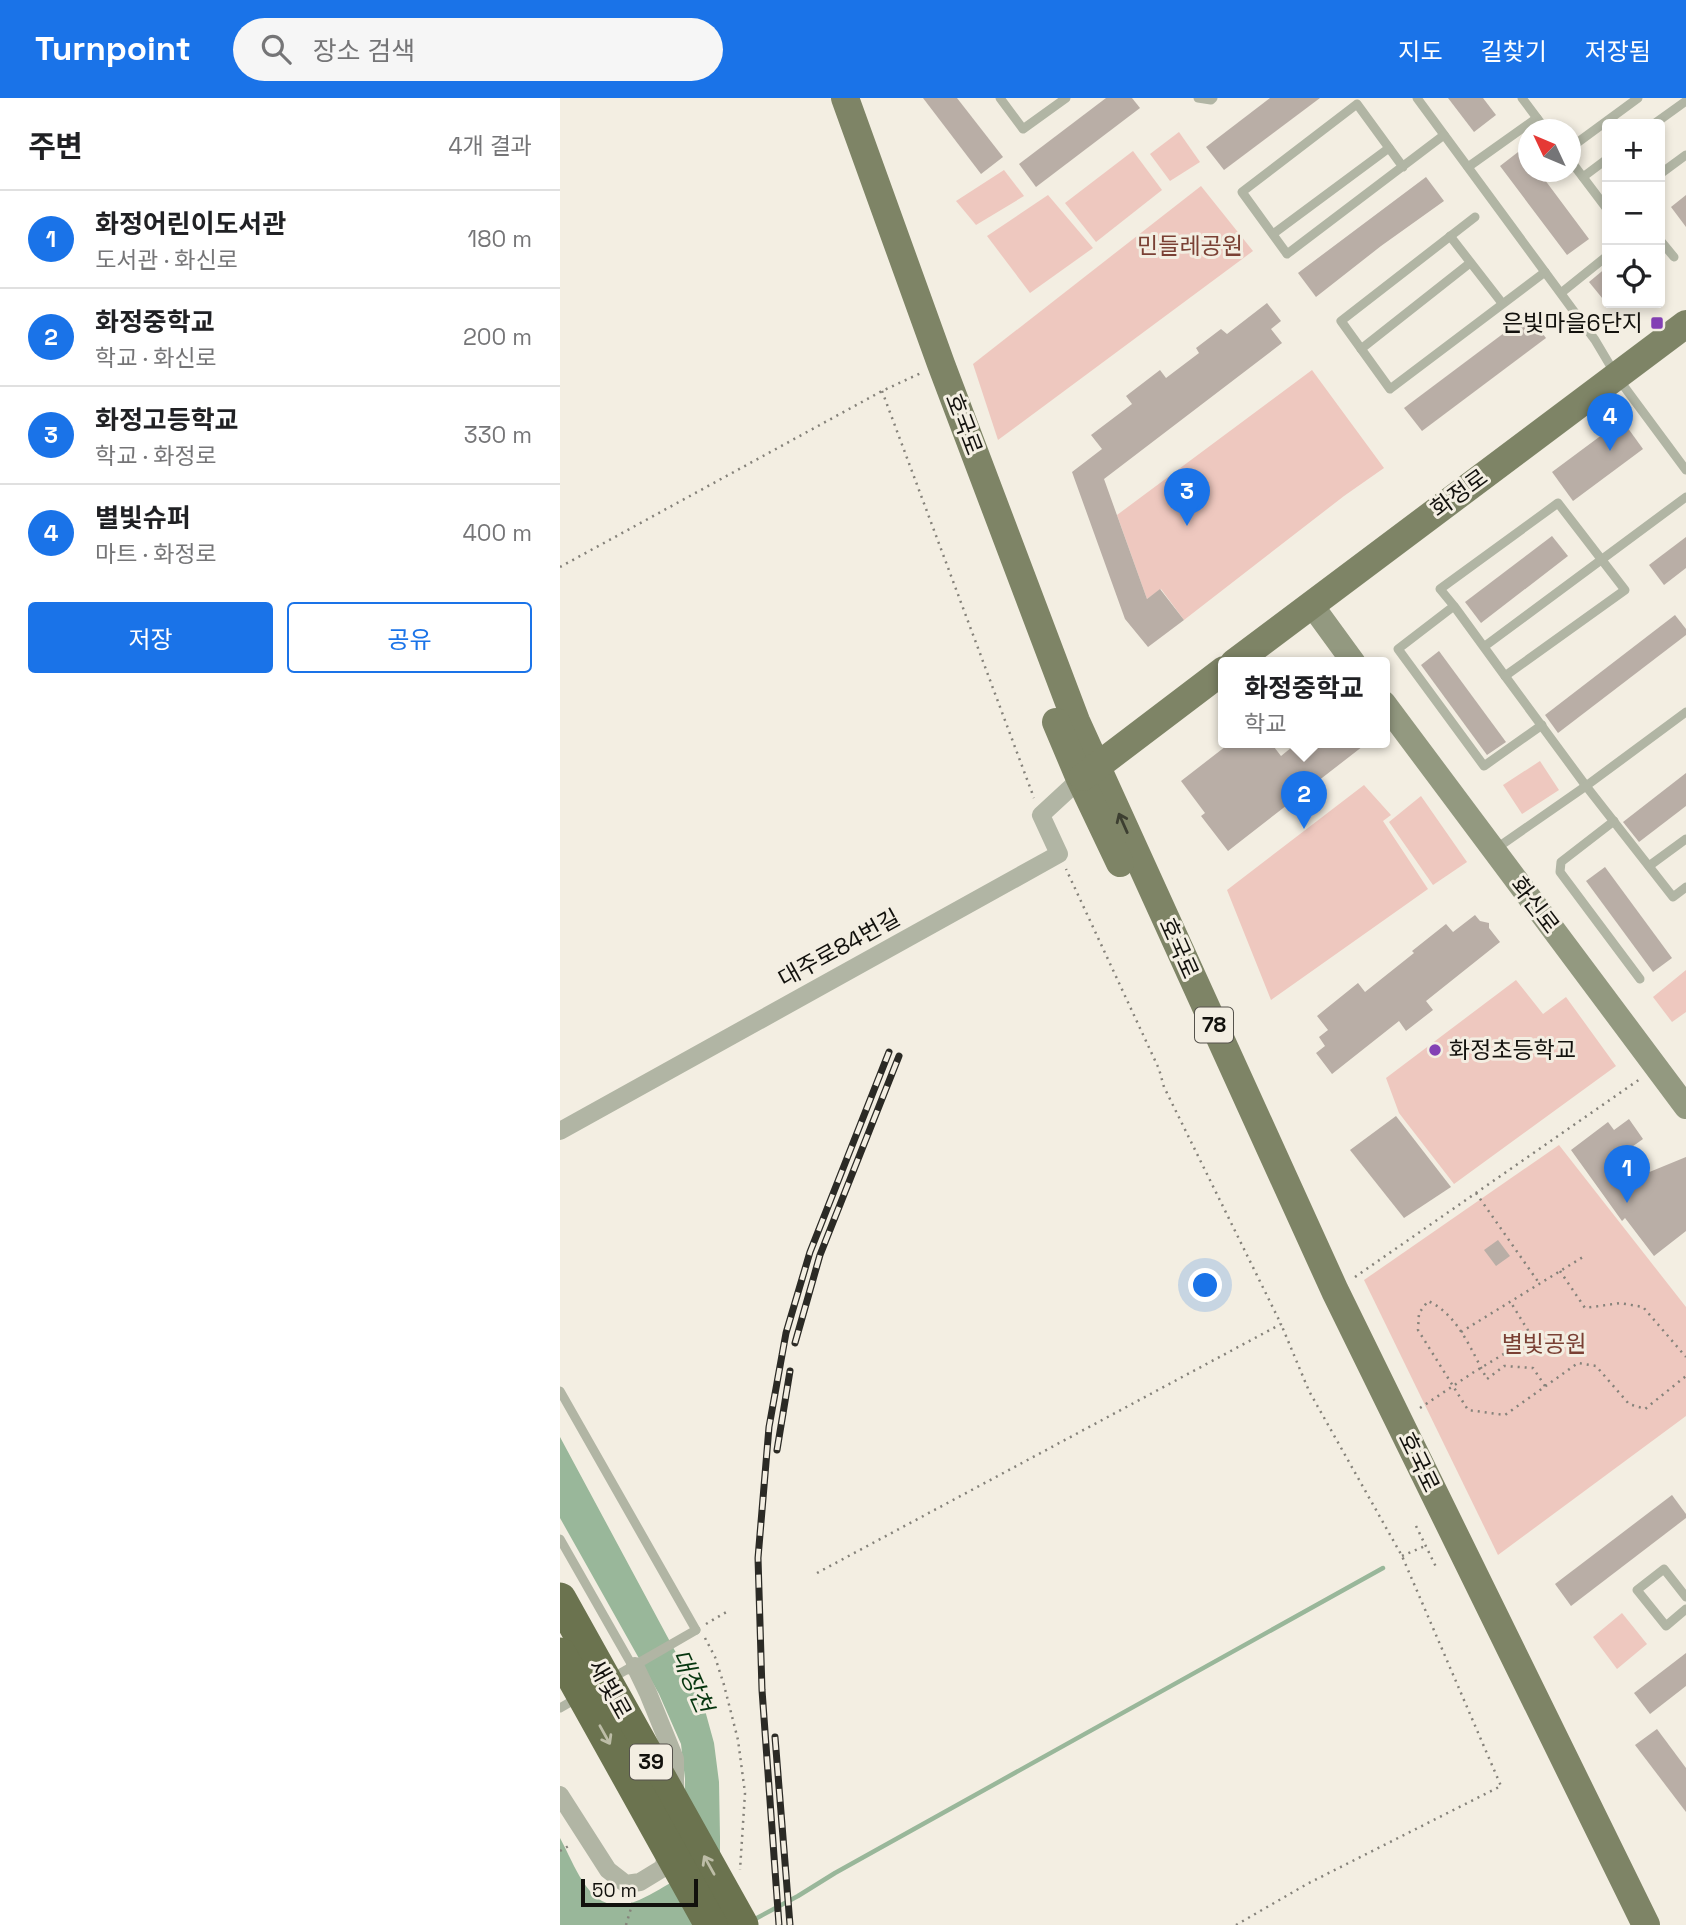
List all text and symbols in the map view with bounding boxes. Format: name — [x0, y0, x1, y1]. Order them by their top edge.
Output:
search box — [233, 18, 723, 81]
text: Turnpoint — [35, 28, 191, 70]
icon: search — [257, 30, 295, 68]
text: 장소 검색 — [313, 34, 415, 68]
text: 지도 — [1398, 36, 1443, 67]
text: 길찾기 — [1481, 36, 1547, 67]
text: 저장됨 — [1585, 36, 1651, 67]
north arrow — [1518, 119, 1581, 182]
map controls — [1602, 119, 1665, 308]
button: + — [1602, 119, 1665, 182]
text: 주변 — [28, 127, 83, 166]
text: 4개 결과 — [448, 131, 532, 161]
button: − — [1602, 182, 1665, 245]
text: 화정어린이도서관 — [95, 207, 286, 241]
text: 1 — [46, 224, 56, 254]
text: 180 m — [468, 224, 532, 254]
park label: 민들레공원 — [1137, 231, 1243, 261]
text: 도서관 · 화신로 — [95, 245, 238, 275]
button: locate — [1602, 245, 1665, 308]
text: 화정중학교 — [95, 305, 215, 339]
place label: 은빛마을6단지 — [1502, 308, 1643, 338]
marker: 은빛마을6단지 — [1649, 315, 1665, 331]
text: 2 — [44, 322, 58, 352]
text: 200 m — [463, 322, 532, 352]
text: 학교 · 화신로 — [95, 343, 217, 373]
street label: 호국로 — [939, 389, 989, 459]
pin: 4 — [1587, 393, 1633, 451]
text: 화정고등학교 — [95, 403, 239, 437]
text: 3 — [44, 420, 58, 450]
text: 330 m — [464, 420, 532, 450]
text: 학교 · 화정로 — [95, 441, 217, 471]
street label: 화정로 — [1425, 462, 1493, 524]
pin: 3 — [1164, 468, 1210, 526]
text: 별빛슈퍼 — [95, 501, 191, 535]
text: 4 — [44, 518, 58, 548]
text: 400 m — [462, 518, 532, 548]
text: 마트 · 화정로 — [95, 539, 217, 569]
button: 저장 — [28, 602, 273, 673]
button: 공유 — [287, 602, 532, 673]
popup — [1218, 657, 1390, 748]
text: 화정중학교 — [1244, 671, 1364, 705]
text: 학교 — [1244, 709, 1287, 739]
pin: 2 — [1281, 771, 1327, 829]
one-way arrow — [1116, 813, 1129, 834]
street label: 화신로 — [1504, 871, 1566, 939]
street label: 대주로84번길 — [773, 902, 905, 994]
street label: 호국로 — [1152, 913, 1206, 983]
road number: 78 — [1195, 1007, 1233, 1042]
place label: 화정초등학교 — [1449, 1035, 1576, 1065]
marker: 화정초등학교 — [1427, 1042, 1443, 1058]
pin: 1 — [1604, 1145, 1650, 1203]
your location — [1188, 1268, 1222, 1302]
park label: 별빛공원 — [1502, 1329, 1586, 1359]
street label: 호국로 — [1392, 1427, 1446, 1497]
water label: 대장천 — [665, 1644, 721, 1720]
street label: 새빛로 — [581, 1654, 639, 1724]
one-way arrow — [598, 1725, 612, 1745]
road number: 39 — [630, 1744, 672, 1780]
one-way arrow — [702, 1856, 716, 1876]
scale bar — [581, 1876, 698, 1908]
text: 50 m — [592, 1878, 637, 1903]

